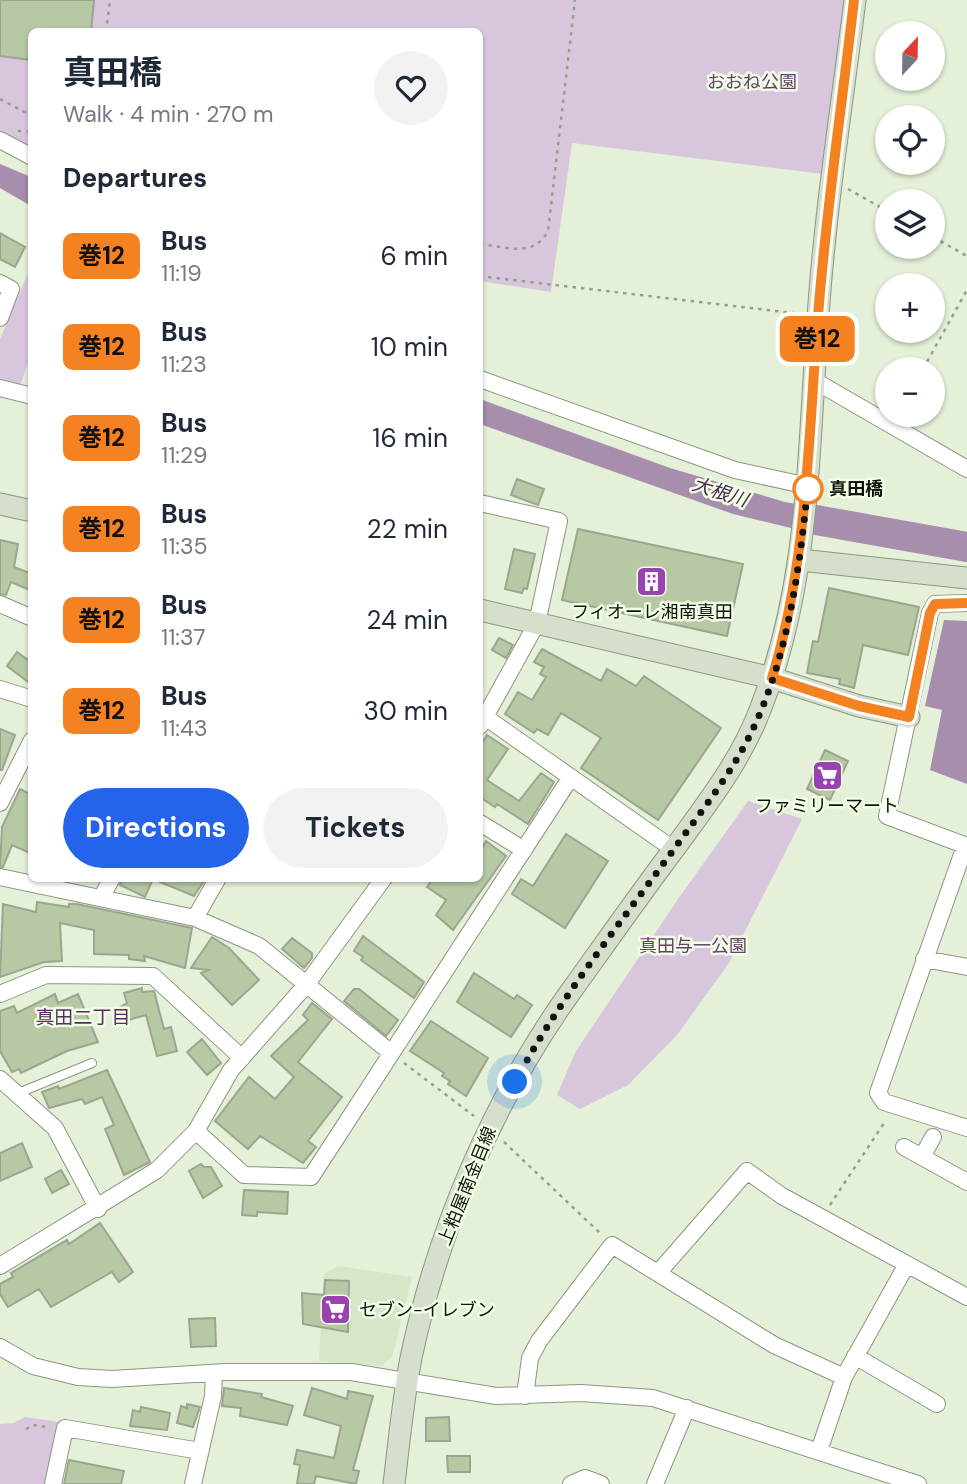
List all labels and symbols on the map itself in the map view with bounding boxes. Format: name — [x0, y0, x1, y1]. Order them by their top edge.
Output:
north arrow — [875, 21, 945, 91]
park label: おおね公園 — [707, 70, 797, 94]
line badge: 巻12 — [777, 316, 857, 362]
water label: 大根川 — [689, 471, 753, 513]
marker: 真田橋 — [793, 474, 823, 504]
place label: 真田橋 — [829, 477, 883, 501]
building icon: フィオーレ湘南真田 — [635, 565, 669, 599]
place label: フィオーレ湘南真田 — [571, 600, 733, 624]
supermarket icon: ファミリーマート — [810, 758, 844, 792]
place label: ファミリーマート — [755, 794, 899, 818]
park label: 真田与一公園 — [639, 934, 747, 958]
district label: 真田二丁目 — [35, 1005, 131, 1030]
your location — [497, 1064, 532, 1099]
street label: 上粕屋南金目線 — [432, 1123, 502, 1249]
supermarket icon: セブン-イレブン — [319, 1293, 353, 1327]
place label: セブン-イレブン — [359, 1298, 495, 1322]

